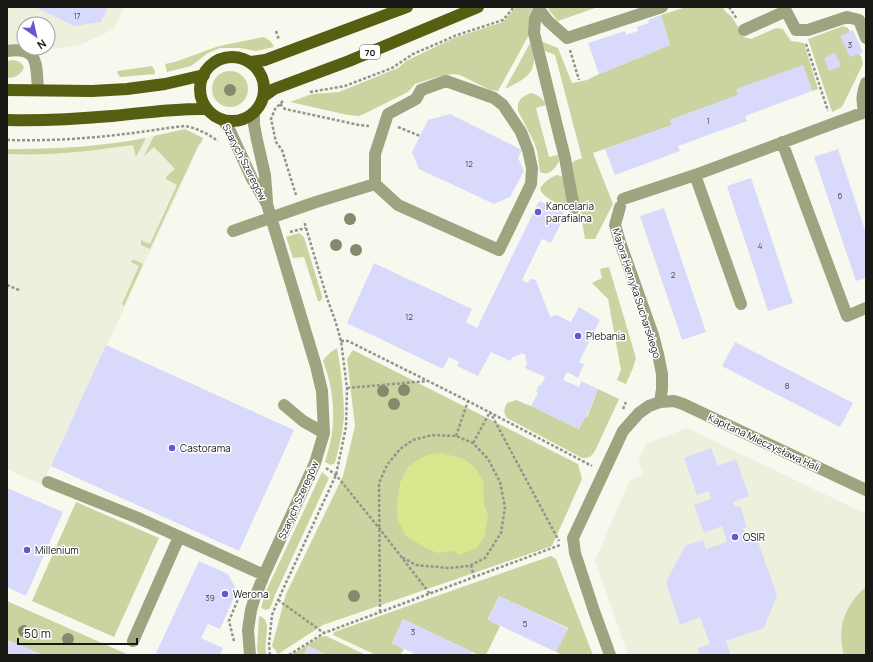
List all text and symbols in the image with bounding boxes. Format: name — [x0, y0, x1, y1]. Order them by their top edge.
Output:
house number: 17 — [73, 10, 81, 21]
north arrow — [16, 16, 56, 56]
text: N — [34, 36, 49, 53]
house number: 3 — [848, 39, 852, 50]
road number: 70 — [360, 45, 380, 59]
house number: 1 — [706, 115, 710, 126]
street label: Szarych Szeregów — [220, 121, 271, 203]
house number: 12 — [465, 158, 473, 169]
house number: 6 — [838, 190, 843, 201]
place label: Kancelaria parafialna — [546, 199, 594, 225]
marker: Kancelaria parafialna — [533, 207, 543, 217]
street label: Majora Henryka Sucharskiego — [609, 226, 665, 360]
house number: 4 — [758, 240, 763, 251]
house number: 2 — [671, 269, 676, 280]
house number: 12 — [405, 311, 413, 322]
place label: Plebania — [586, 329, 626, 343]
marker: Plebania — [573, 331, 583, 341]
house number: 8 — [785, 380, 790, 391]
street label: Kapitana Mieczysława Hali — [706, 410, 822, 474]
place label: Castorama — [180, 441, 231, 455]
marker: Castorama — [167, 443, 177, 453]
street label: Szarych Szeregów — [274, 458, 322, 541]
place label: OSIR — [743, 530, 765, 544]
marker: OSIR — [730, 532, 740, 542]
place label: Millenium — [35, 543, 79, 557]
marker: Millenium — [22, 545, 32, 555]
place label: Werona — [233, 587, 269, 601]
marker: Werona — [220, 589, 230, 599]
house number: 39 — [205, 592, 215, 603]
house number: 5 — [523, 618, 528, 629]
scale bar — [18, 620, 137, 646]
text: 50 m — [24, 625, 51, 642]
house number: 3 — [411, 626, 415, 637]

